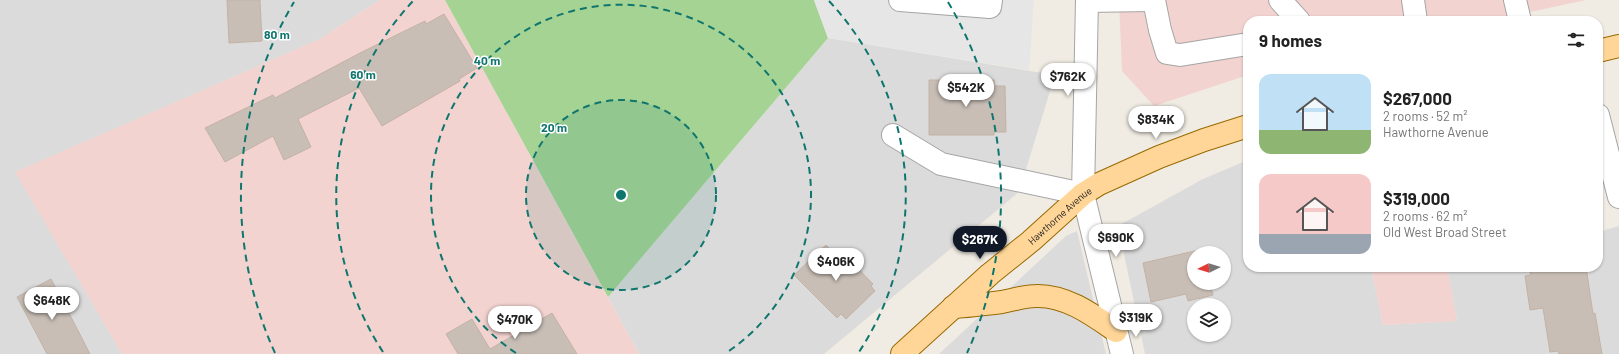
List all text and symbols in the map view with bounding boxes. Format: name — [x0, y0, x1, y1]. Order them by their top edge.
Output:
text: 80 m — [264, 27, 290, 41]
icon: filters — [1565, 29, 1587, 51]
text: 9 homes — [1259, 30, 1322, 50]
text: 40 m — [474, 53, 500, 67]
pin: $762K — [1040, 63, 1096, 97]
text: 60 m — [350, 67, 376, 81]
text: $762K — [1050, 68, 1086, 84]
pin: $542K — [938, 74, 994, 108]
text: $542K — [947, 79, 985, 95]
text: $267,000 — [1383, 88, 1452, 108]
icon: home — [1291, 90, 1339, 138]
pin: $834K — [1128, 106, 1184, 140]
text: 2 rooms · 52 m² — [1383, 108, 1468, 124]
text: $834K — [1137, 111, 1175, 127]
text: 20 m — [541, 120, 567, 134]
text: Hawthorne Avenue — [1383, 124, 1489, 140]
street label: Hawthorne Avenue — [1025, 184, 1094, 247]
centre of rings — [614, 188, 628, 202]
text: $319,000 — [1383, 188, 1450, 208]
icon: home — [1291, 190, 1339, 238]
text: 2 rooms · 62 m² — [1383, 208, 1468, 224]
pin: $690K — [1088, 224, 1144, 258]
text: Old West Broad Street — [1383, 224, 1507, 240]
pin: $267K — [952, 226, 1008, 260]
text: $690K — [1098, 229, 1134, 245]
text: $267K — [962, 231, 998, 247]
north arrow — [1187, 246, 1231, 290]
map controls — [1187, 246, 1231, 342]
pin: $406K — [808, 248, 864, 282]
text: $406K — [817, 253, 855, 269]
pin: $648K — [24, 287, 80, 321]
text: $648K — [33, 292, 71, 308]
button: layers — [1187, 298, 1231, 342]
pin: $319K — [1108, 304, 1164, 338]
pin: $470K — [487, 306, 543, 340]
text: $319K — [1119, 309, 1153, 325]
text: $470K — [497, 311, 533, 327]

